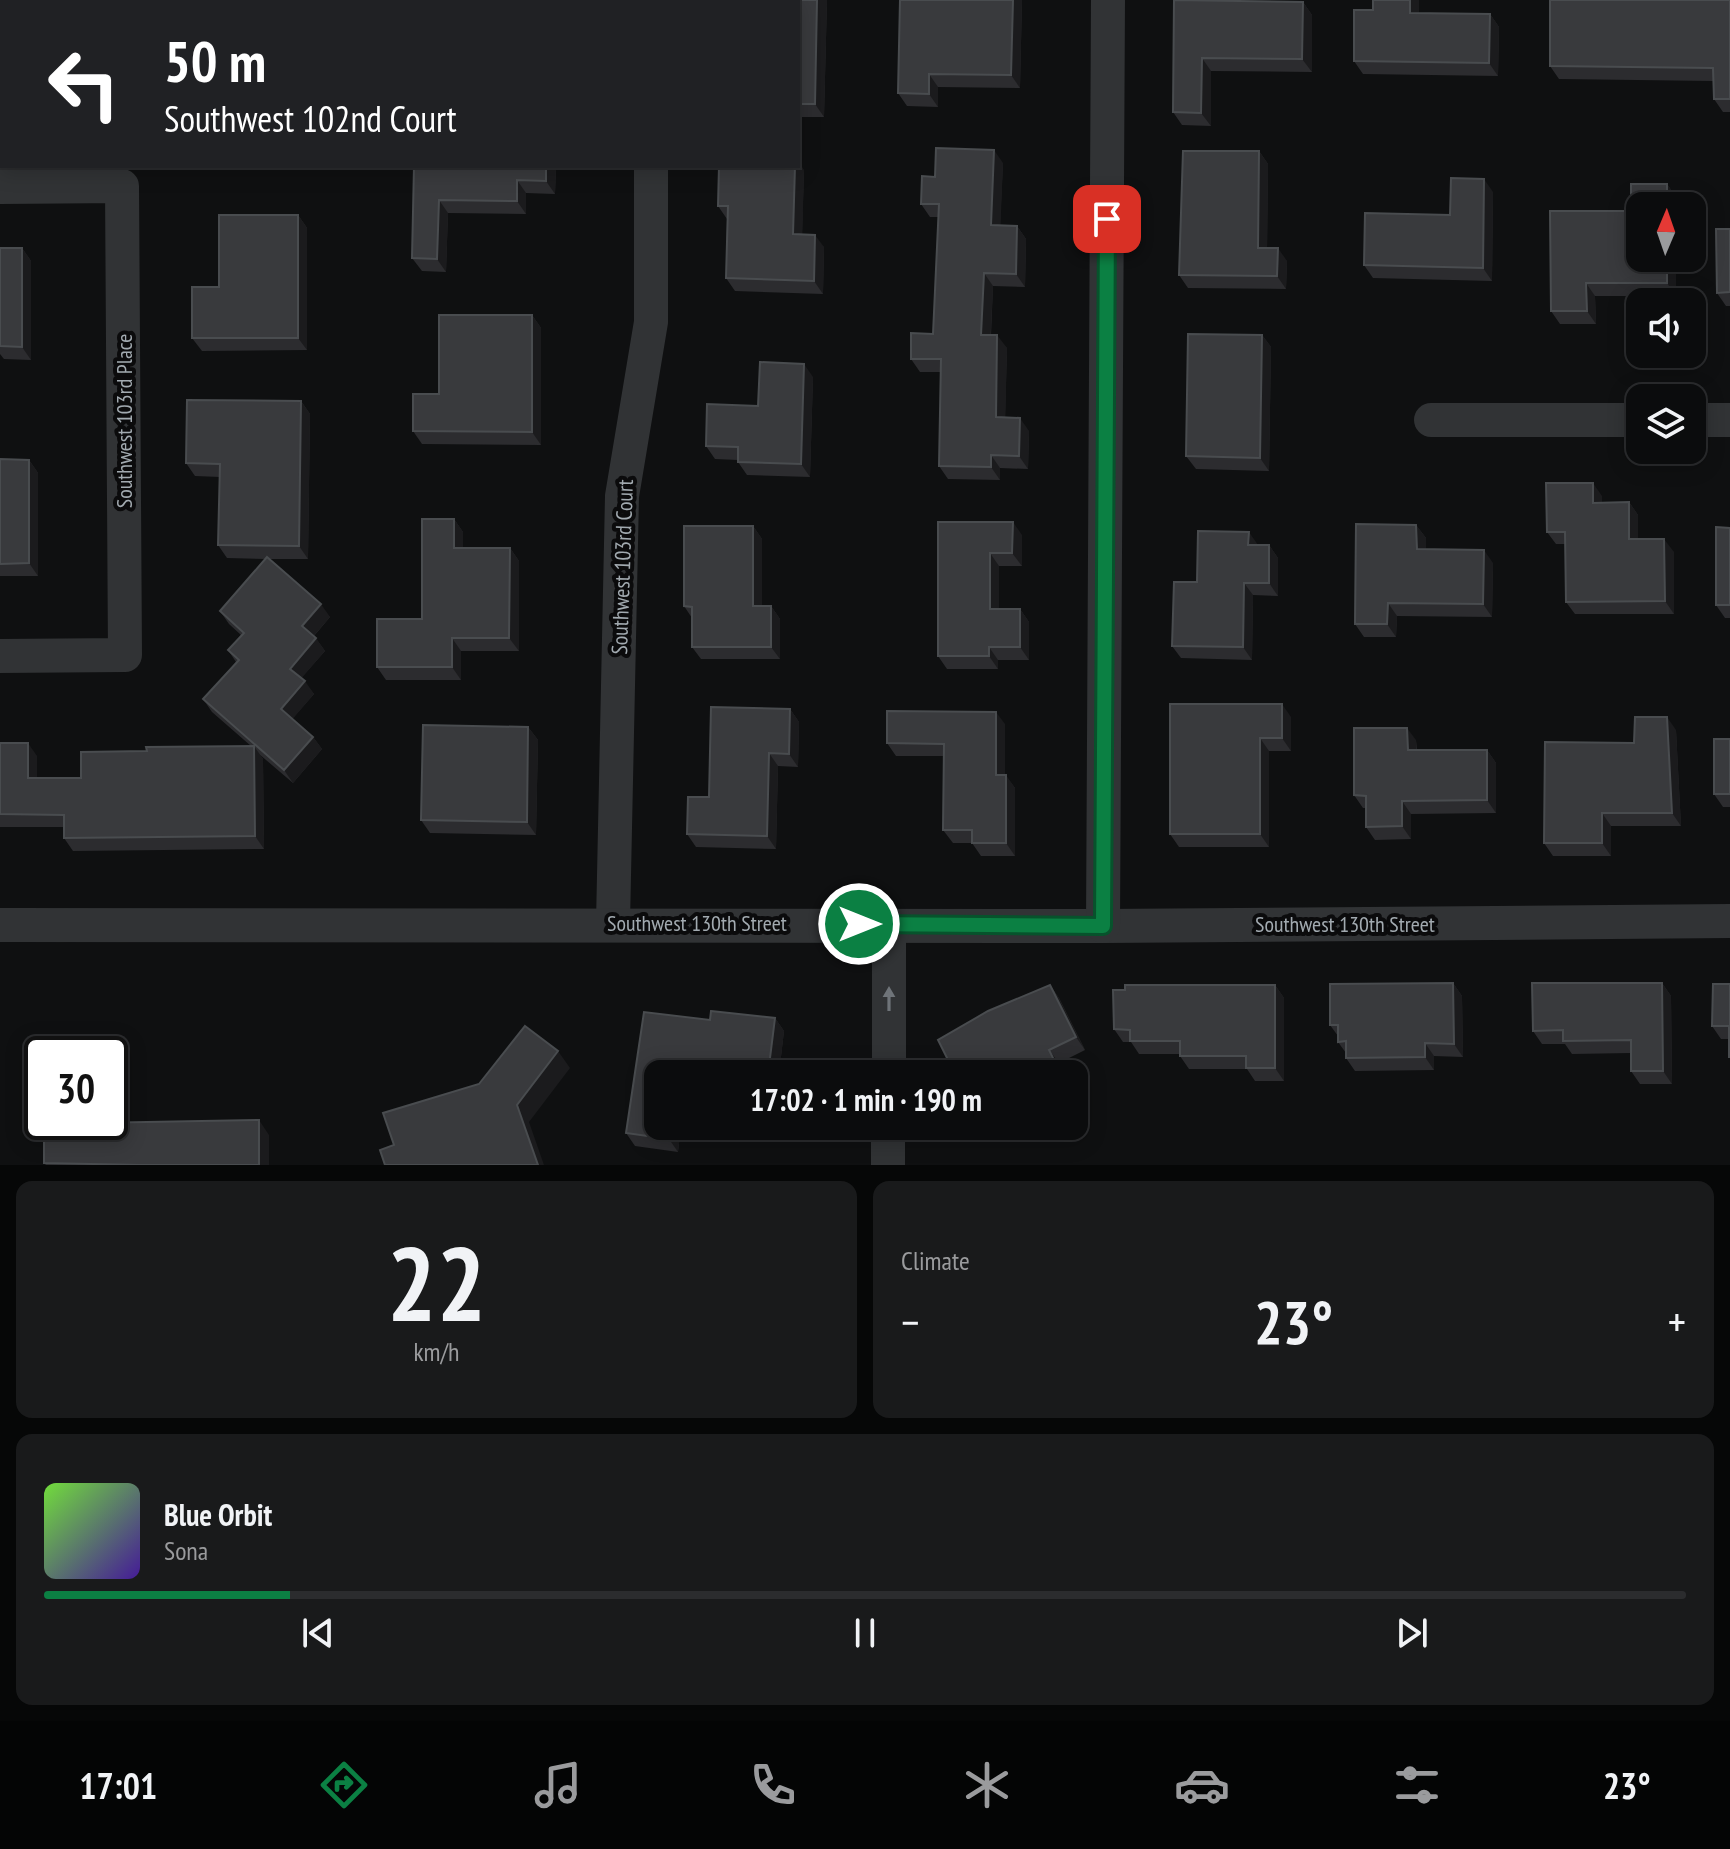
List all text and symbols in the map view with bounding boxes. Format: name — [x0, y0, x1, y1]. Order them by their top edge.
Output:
text: 50 m — [164, 25, 266, 97]
icon: left — [32, 32, 136, 136]
text: Southwest 102nd Court — [164, 95, 457, 142]
pin — [1073, 185, 1141, 253]
north arrow — [1626, 192, 1706, 272]
map controls — [1626, 192, 1706, 464]
icon: arrive — [1085, 197, 1129, 241]
button: sound — [1626, 288, 1706, 368]
street label: Southwest 103rd Place — [110, 334, 138, 508]
button: layers — [1626, 384, 1706, 464]
street label: Southwest 103rd Court — [605, 479, 639, 655]
position arrow — [817, 882, 901, 966]
street label: Southwest 130th Street — [607, 909, 787, 937]
street label: Southwest 130th Street — [1255, 910, 1435, 938]
one-way arrow — [883, 986, 895, 1011]
speed limit sign: 30 — [24, 1036, 128, 1140]
text: 17:02 · 1 min · 190 m — [750, 1080, 982, 1119]
text: 22 — [387, 1215, 486, 1350]
text: Climate — [901, 1244, 970, 1277]
text: 23° — [1254, 1283, 1333, 1361]
text: − — [901, 1293, 919, 1350]
text: + — [1668, 1293, 1686, 1350]
text: km/h — [413, 1335, 460, 1368]
text: Blue Orbit — [164, 1495, 272, 1534]
text: Sona — [164, 1534, 208, 1567]
icon: previous — [296, 1611, 340, 1655]
icon: pause — [843, 1611, 887, 1655]
icon: next — [1390, 1611, 1434, 1655]
icon: directions — [316, 1757, 372, 1813]
icon: music — [530, 1757, 586, 1813]
icon: phone — [745, 1757, 801, 1813]
icon: climate — [959, 1757, 1015, 1813]
icon: car — [1174, 1757, 1230, 1813]
icon: filters — [1389, 1757, 1445, 1813]
text: 17:01 — [79, 1762, 157, 1809]
text: 23° — [1603, 1762, 1651, 1809]

